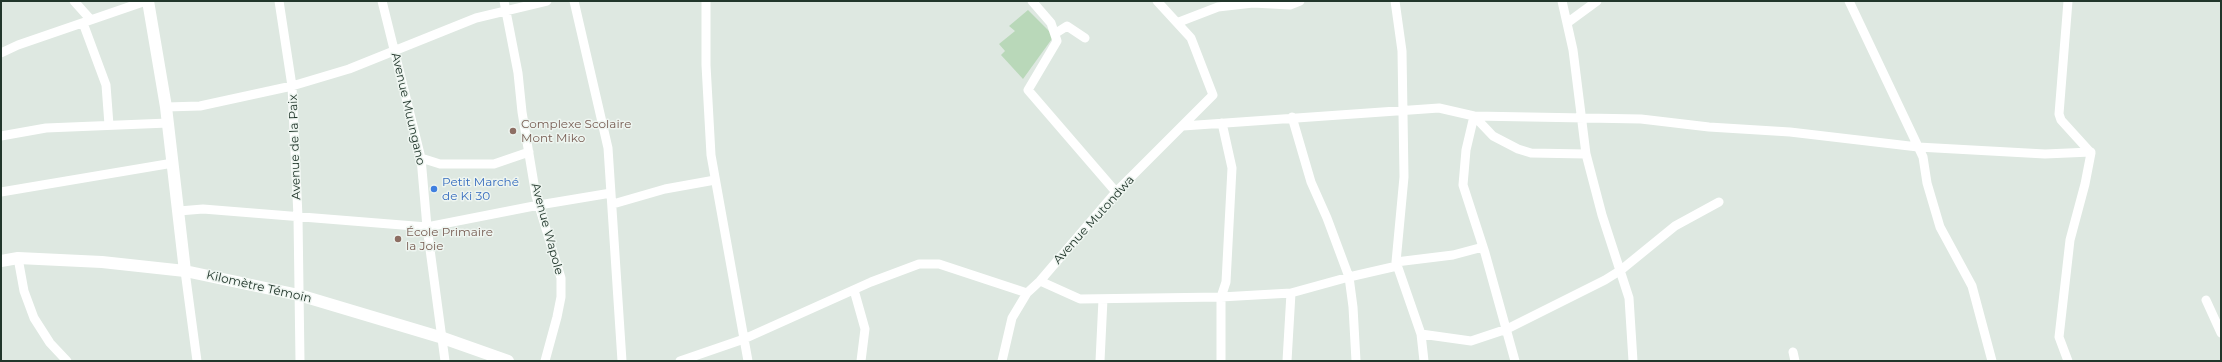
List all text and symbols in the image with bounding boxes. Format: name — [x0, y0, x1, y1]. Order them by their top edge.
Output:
street label: Avenue Muungano — [388, 51, 428, 167]
street label: Avenue de la Paix — [286, 94, 304, 200]
place label: Complexe Scolaire Mont Miko — [521, 117, 632, 145]
marker: Complexe Scolaire Mont Miko — [508, 126, 518, 136]
street label: Avenue Mutondwa — [1051, 173, 1137, 267]
place label: Petit Marché de Ki 30 — [442, 175, 519, 203]
street label: Avenue Wapole — [528, 182, 566, 276]
marker: Petit Marché de Ki 30 — [429, 184, 439, 194]
place label: École Primaire la Joie — [406, 225, 493, 253]
marker: École Primaire la Joie — [393, 234, 403, 244]
street label: Kilomètre Témoin — [205, 268, 313, 306]

